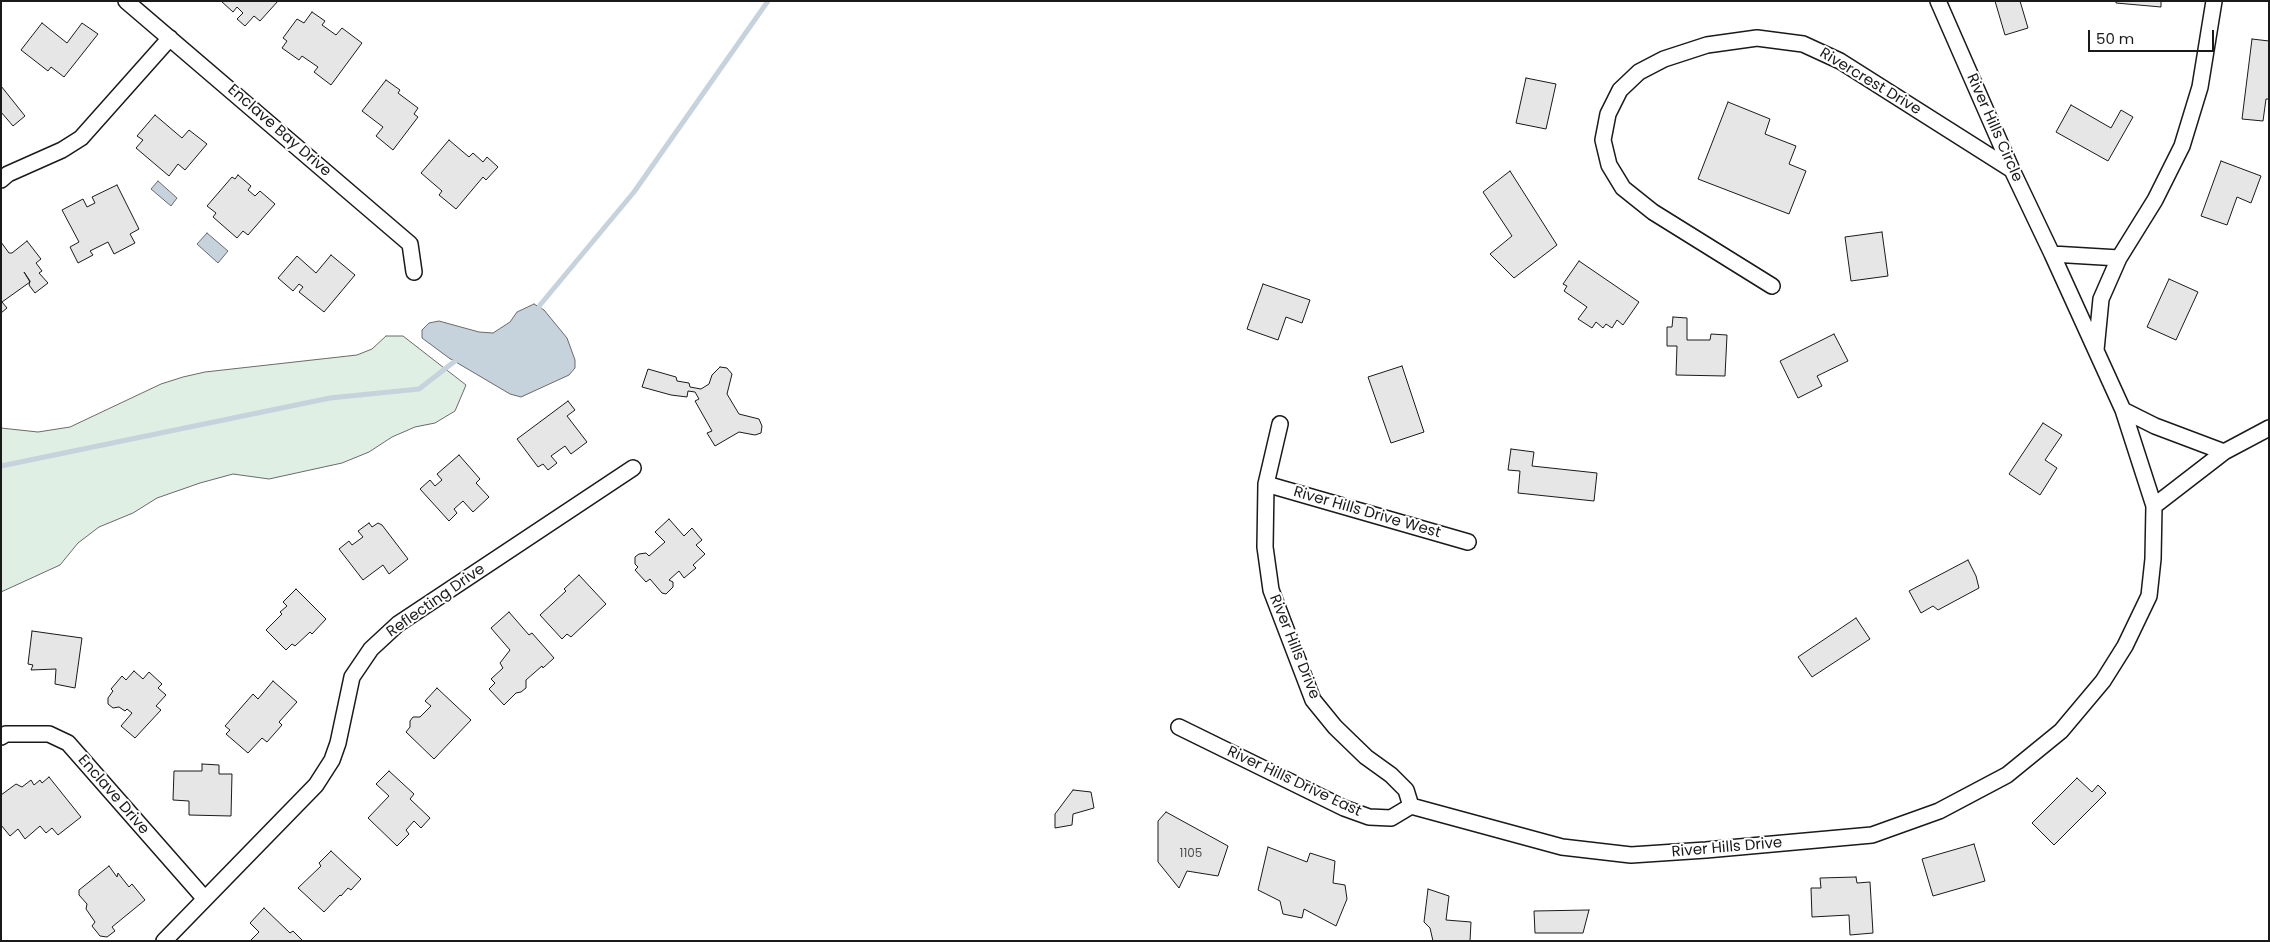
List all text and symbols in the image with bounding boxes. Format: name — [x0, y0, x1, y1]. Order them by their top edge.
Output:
scale bar — [2090, 20, 2216, 52]
text: 50 m — [2096, 28, 2134, 49]
street label: Rivercrest Drive — [1816, 45, 1924, 119]
street label: River Hills Circle — [1962, 71, 2026, 185]
street label: Enclave Bay Drive — [224, 81, 334, 181]
street label: River Hills Drive West — [1291, 483, 1443, 543]
street label: Reflecting Drive — [383, 560, 489, 642]
street label: River Hills Drive — [1265, 592, 1323, 702]
street label: River Hills Drive East — [1224, 743, 1364, 821]
street label: Enclave Drive — [74, 752, 152, 838]
street label: River Hills Drive — [1671, 834, 1783, 862]
house number: 1105 — [1180, 847, 1202, 861]

